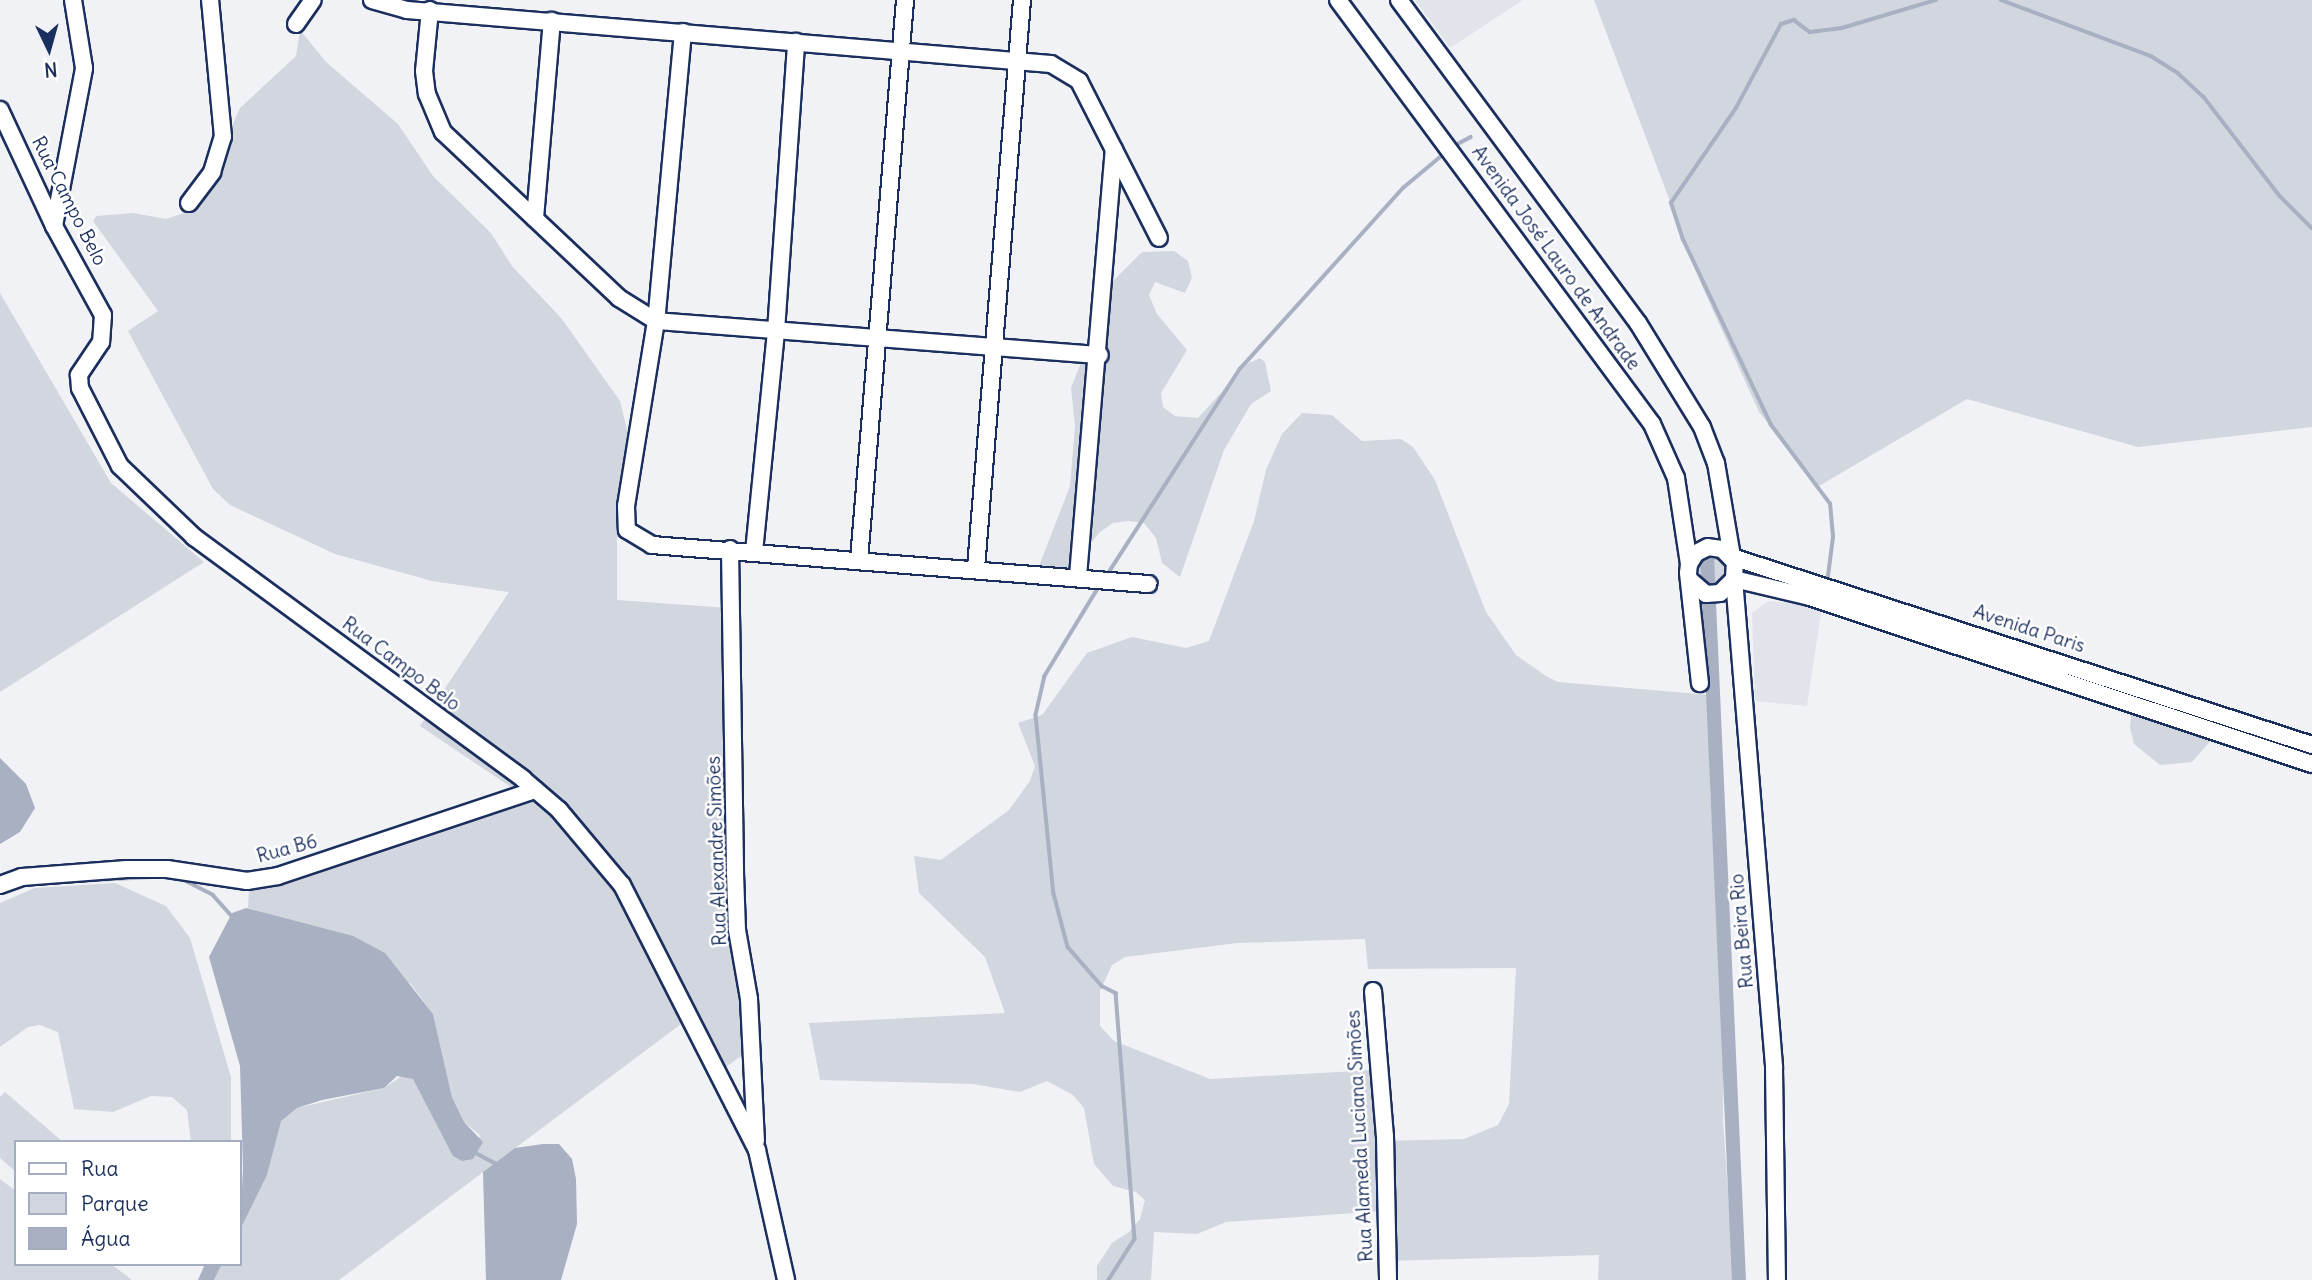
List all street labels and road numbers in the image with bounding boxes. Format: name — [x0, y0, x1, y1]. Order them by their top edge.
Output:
street label: Rua Campo Belo — [27, 133, 111, 269]
street label: Avenida José Lauro de Andrade — [1467, 141, 1645, 375]
street label: Avenida Paris — [1970, 600, 2088, 658]
street label: Rua Campo Belo — [337, 612, 465, 716]
street label: Rua Alexandre Simões — [702, 756, 732, 946]
street label: Rua B6 — [254, 830, 320, 868]
street label: Rua Beira Rio — [1726, 873, 1758, 989]
street label: Rua Alameda Luciana Simões — [1342, 1009, 1378, 1263]

